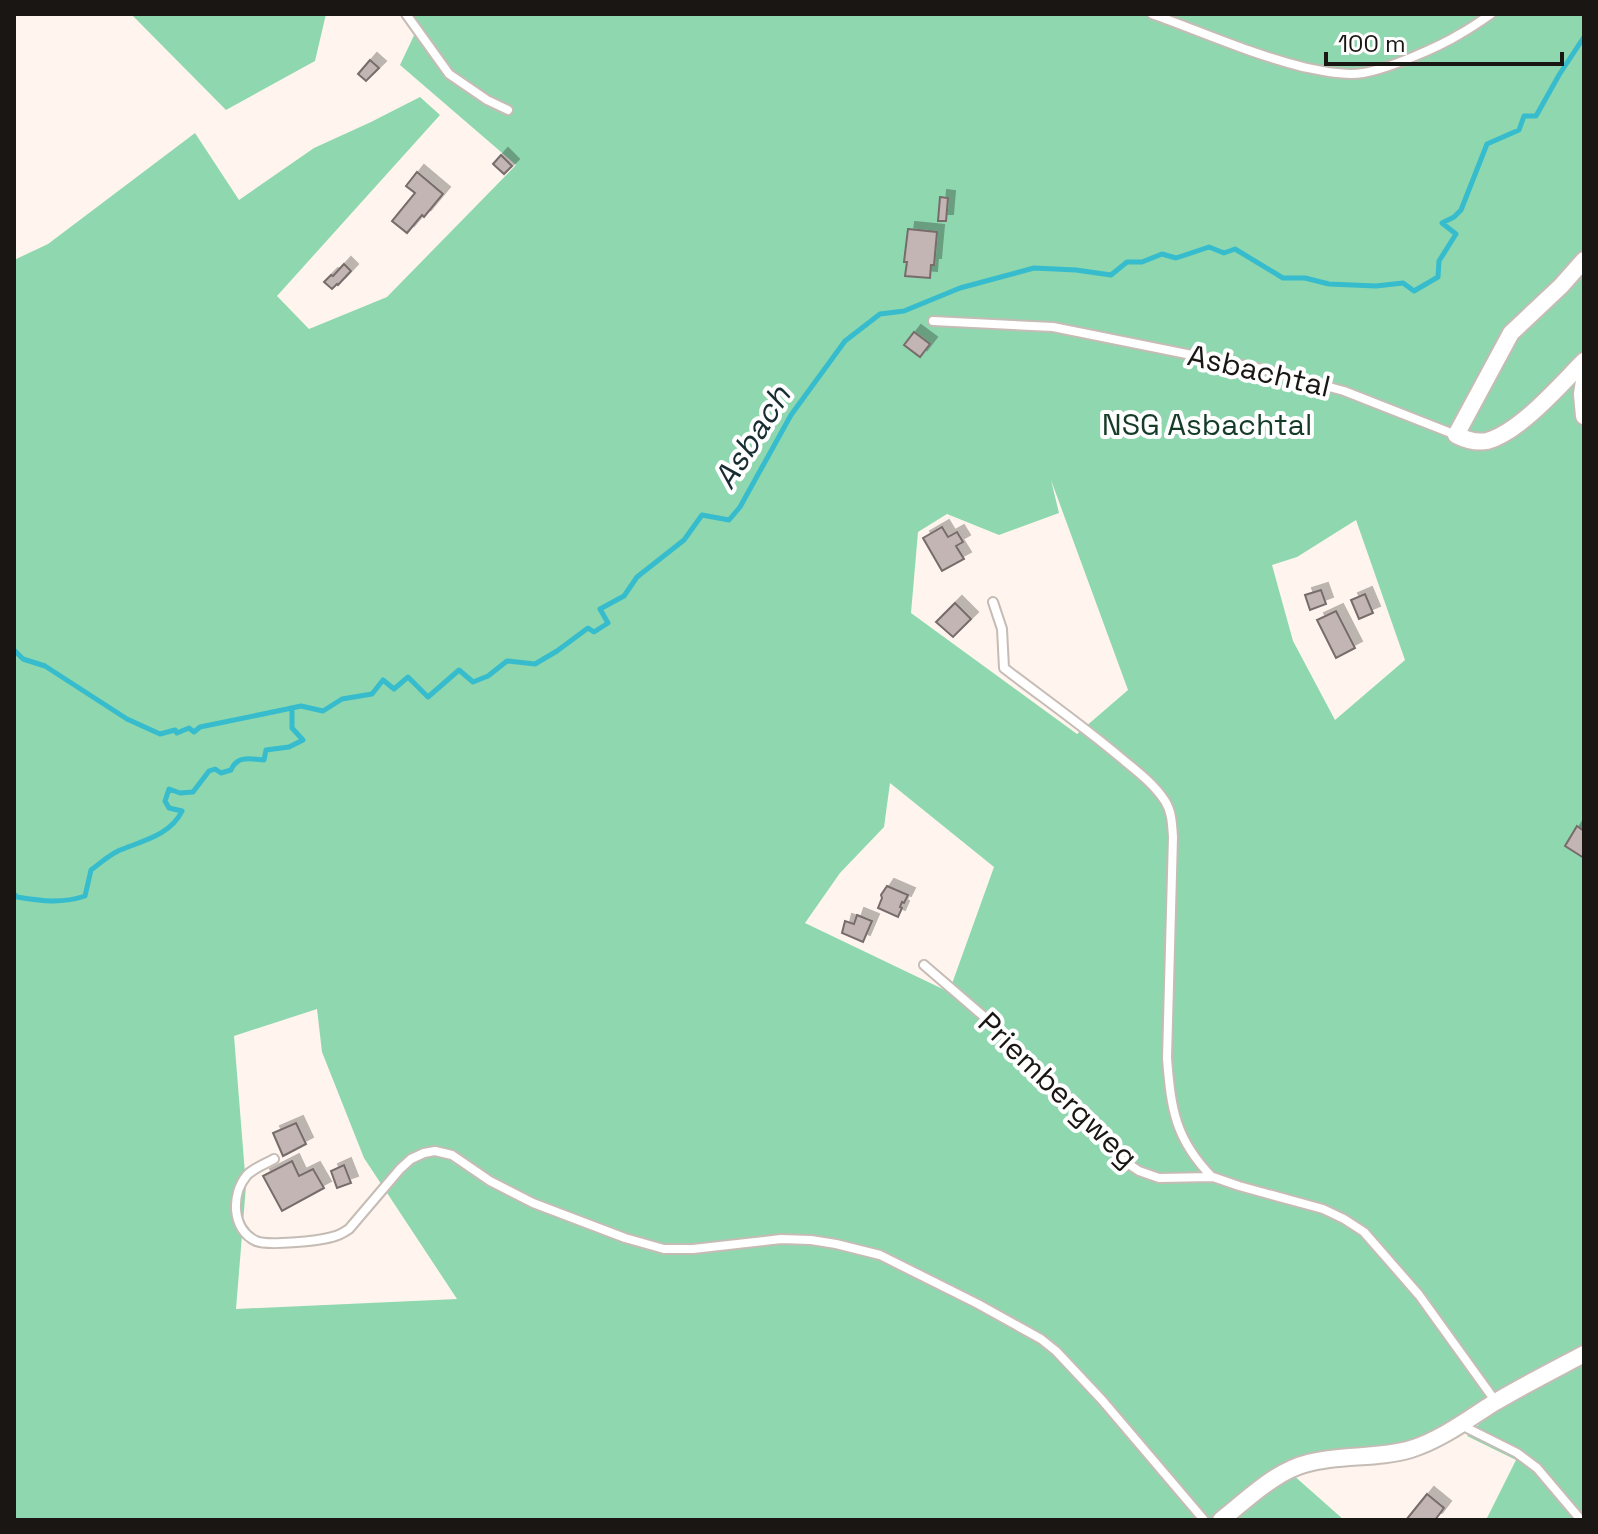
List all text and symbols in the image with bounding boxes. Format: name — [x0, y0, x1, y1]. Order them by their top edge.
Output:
scale bar — [1326, 16, 1562, 66]
text: 100 m — [1338, 28, 1406, 59]
street label: Asbachtal — [1184, 335, 1334, 406]
water label: Asbach — [705, 377, 800, 496]
park label: NSG Asbachtal — [1102, 405, 1312, 444]
street label: Priembergweg — [970, 1003, 1147, 1176]

